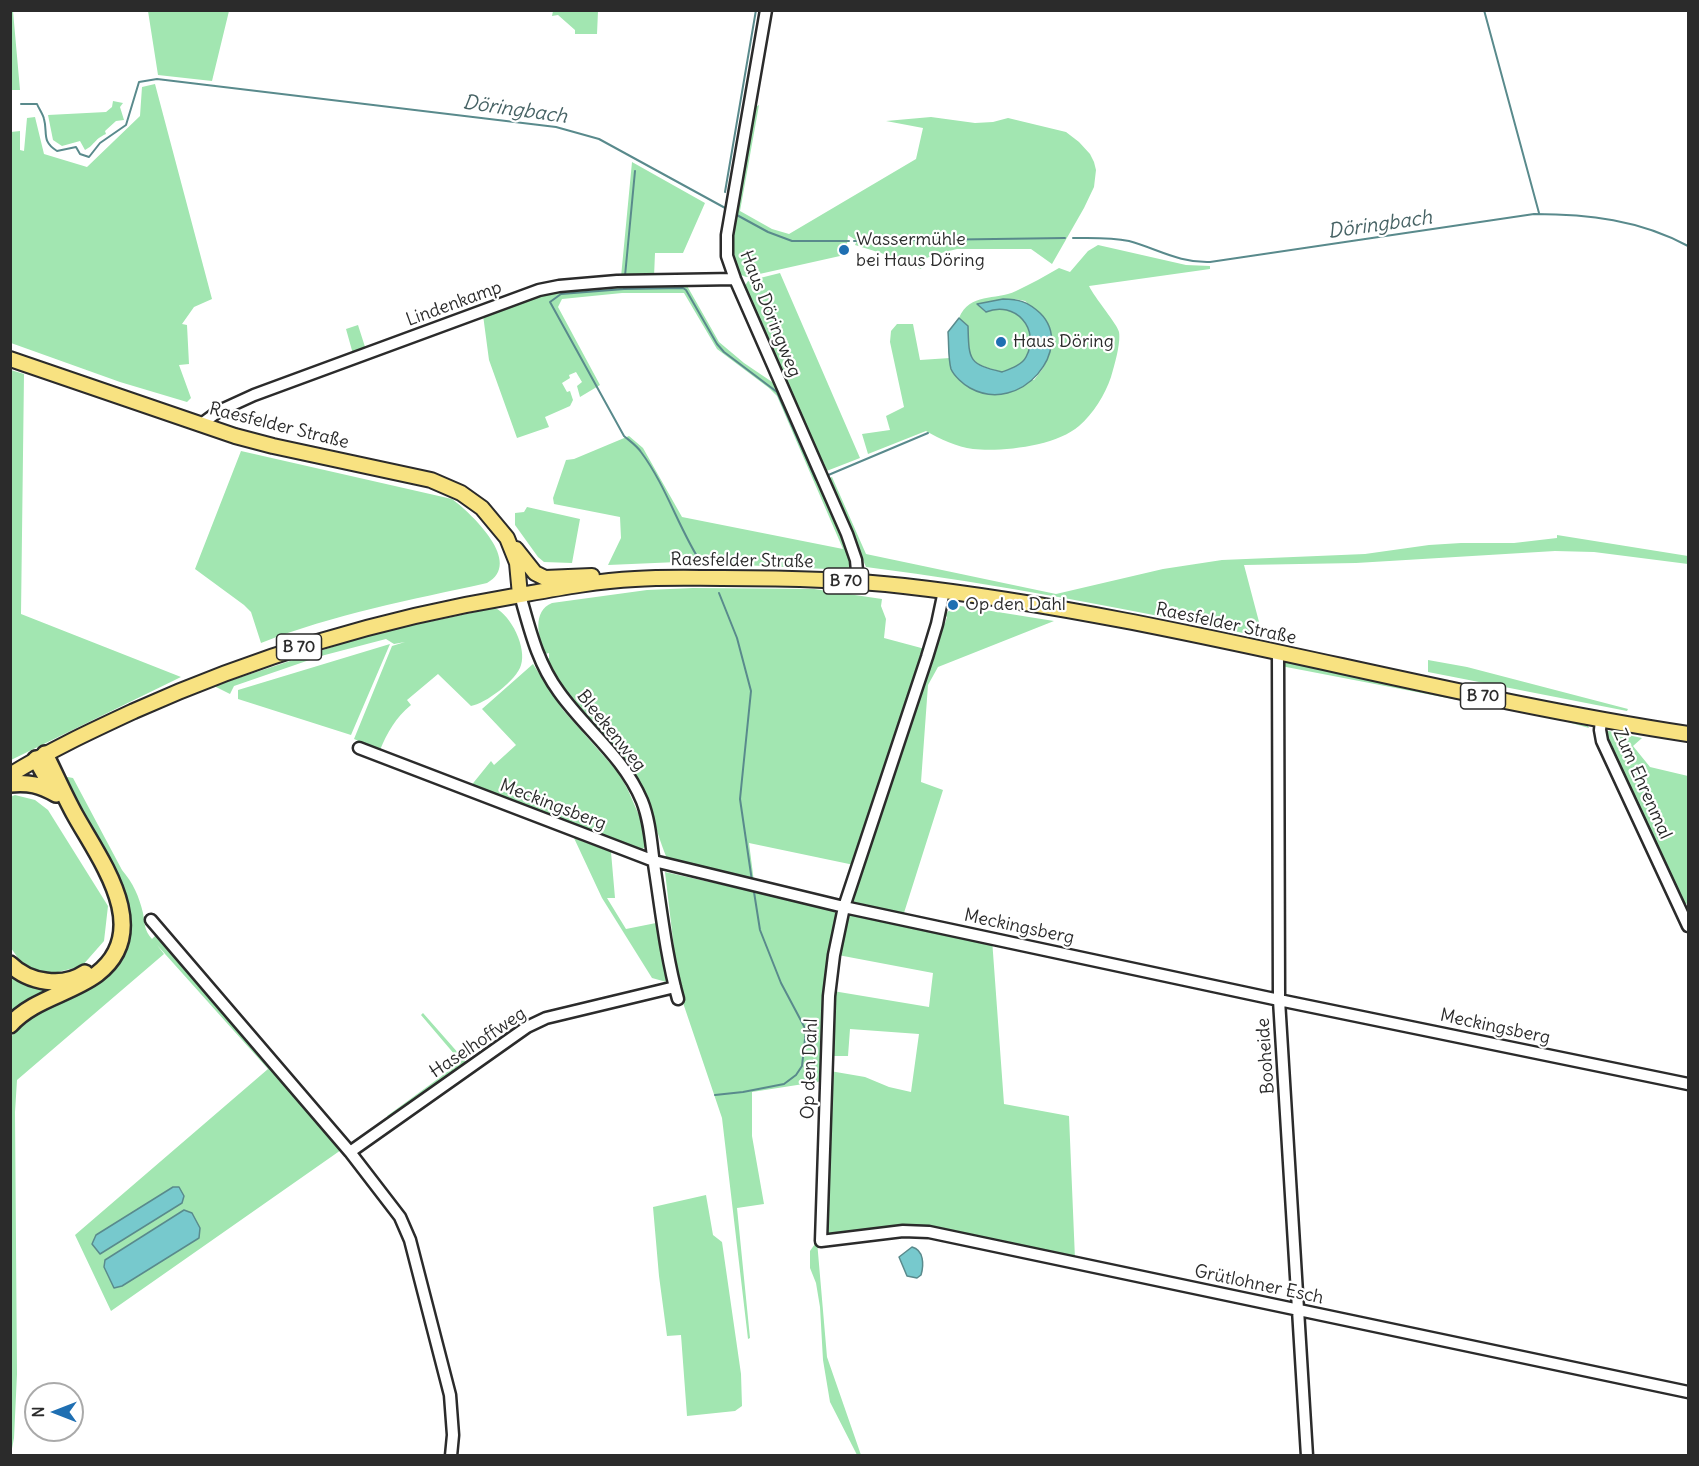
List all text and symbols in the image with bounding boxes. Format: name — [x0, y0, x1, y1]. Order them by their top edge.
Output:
water label: Döringbach — [461, 91, 569, 129]
water label: Döringbach — [1326, 206, 1434, 244]
place label: Wassermühle bei Haus Döring — [856, 229, 985, 272]
marker: Wassermühle bei Haus Döring — [837, 243, 851, 257]
street label: Haus Döringweg — [735, 248, 805, 380]
street label: Lindenkamp — [403, 277, 505, 331]
place label: Haus Döring — [1013, 331, 1114, 353]
marker: Haus Döring — [994, 335, 1008, 349]
street label: Raesfelder Straße — [207, 398, 351, 454]
street label: Raesfelder Straße — [670, 549, 814, 573]
road number: B 70 — [824, 568, 868, 594]
place label: Op den Dahl — [965, 594, 1066, 616]
marker: Op den Dahl — [946, 598, 960, 612]
street label: Raesfelder Straße — [1154, 599, 1298, 649]
road number: B 70 — [276, 634, 322, 660]
road number: B 70 — [1460, 683, 1506, 709]
street label: Bleekenweg — [572, 686, 650, 776]
street label: Zum Ehrenmal — [1608, 726, 1676, 842]
street label: Meckingsberg — [497, 775, 609, 835]
street label: Meckingsberg — [962, 905, 1076, 949]
street label: Haselhoffweg — [426, 1003, 530, 1083]
street label: Meckingsberg — [1438, 1005, 1552, 1049]
street label: Booheide — [1253, 1017, 1279, 1095]
street label: Op den Dahl — [797, 1018, 823, 1120]
street label: Grütlohner Esch — [1192, 1261, 1326, 1309]
north arrow — [24, 1382, 84, 1442]
text: N — [28, 1406, 48, 1418]

